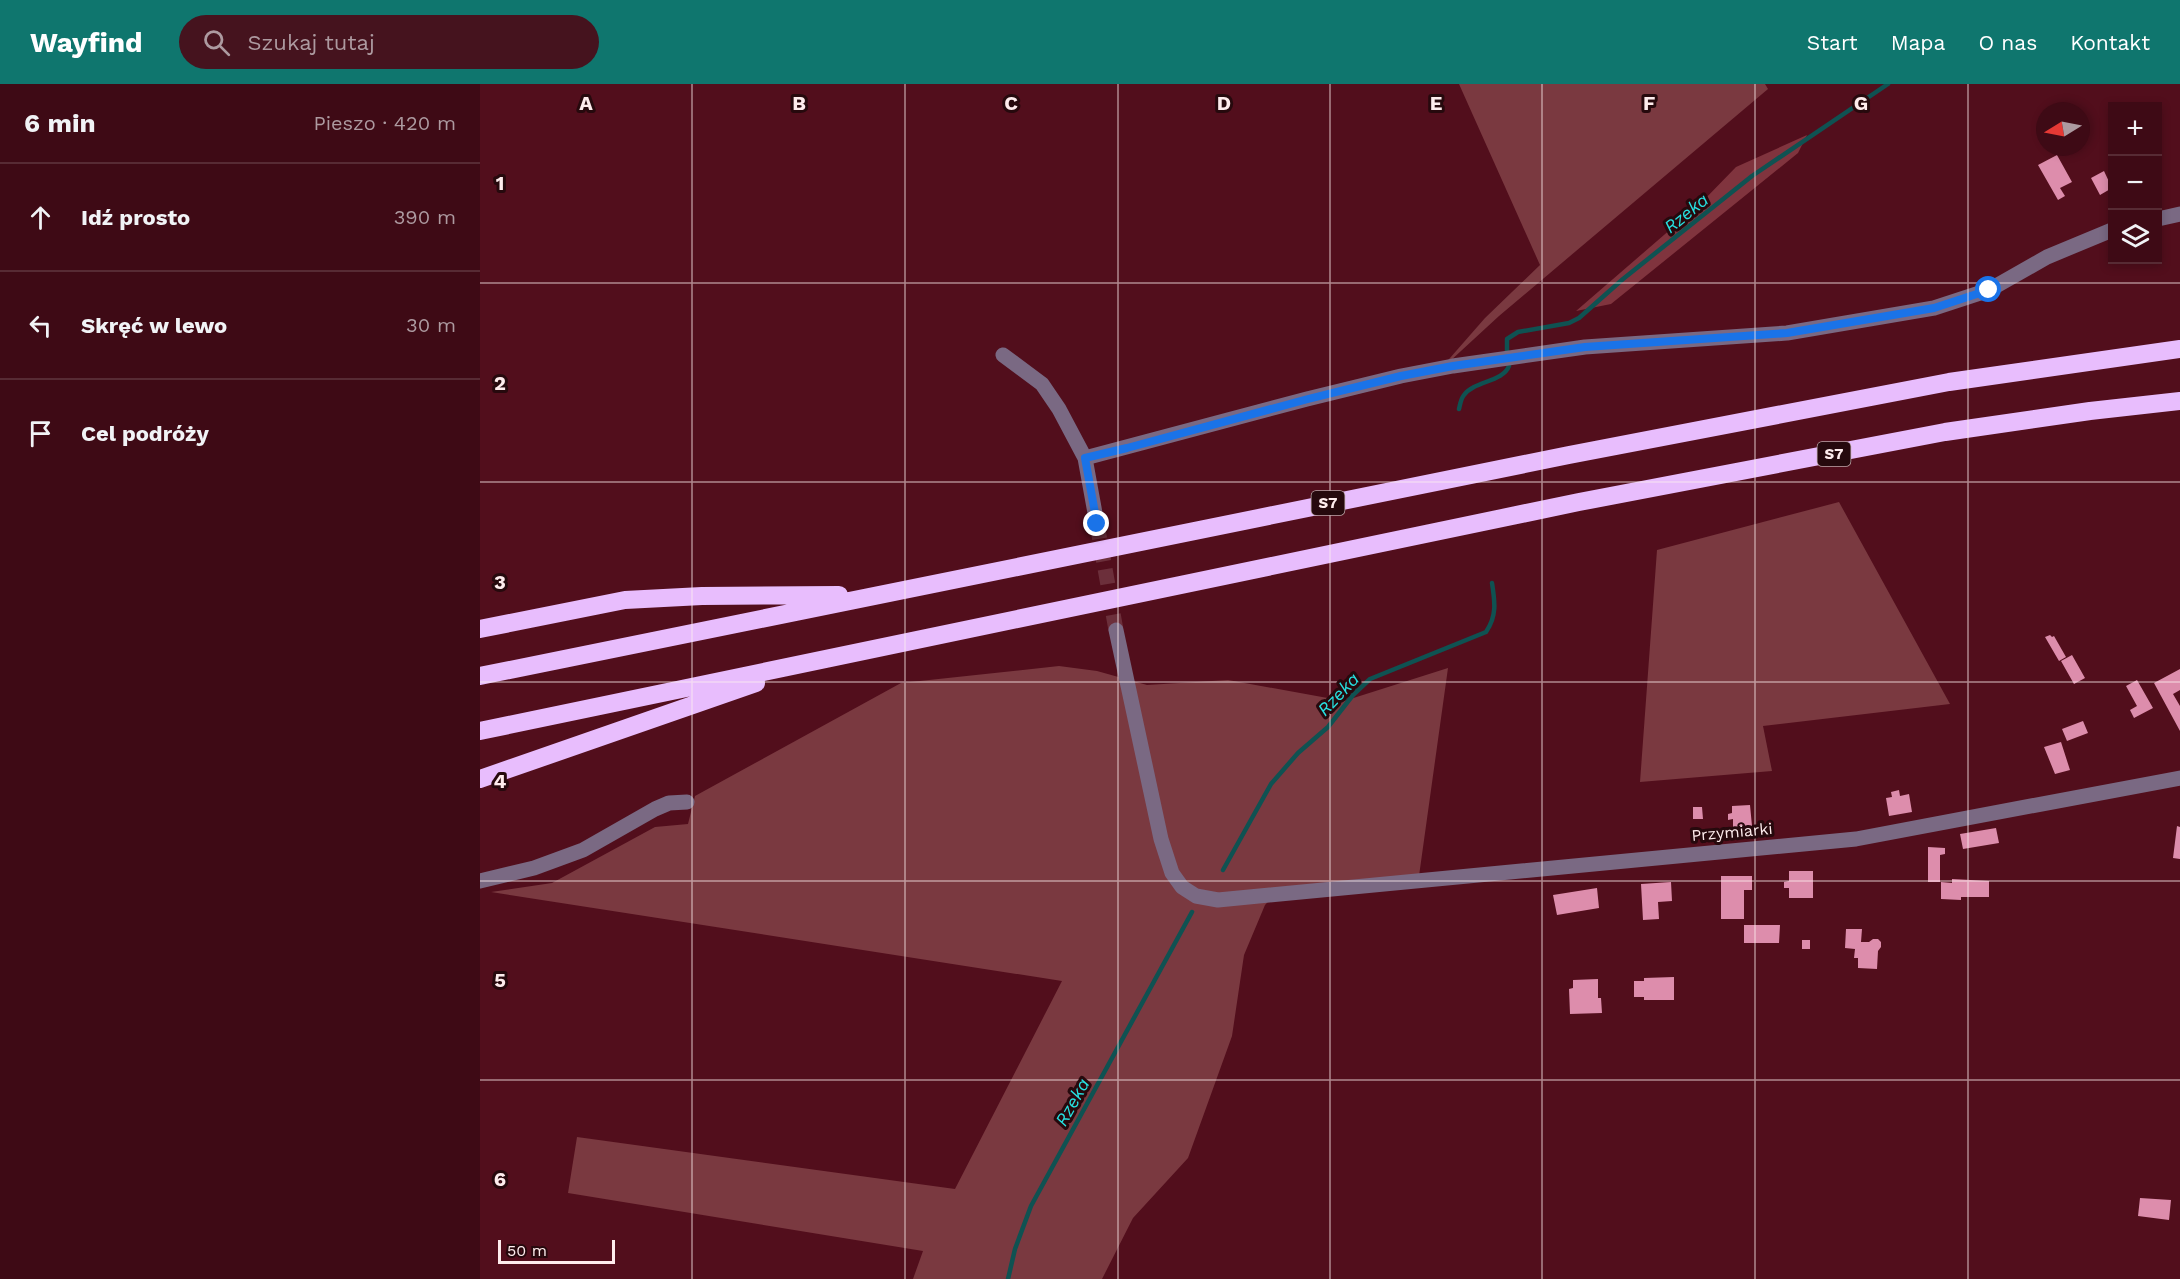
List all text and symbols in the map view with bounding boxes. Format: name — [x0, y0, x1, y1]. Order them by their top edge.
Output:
search box — [179, 15, 599, 69]
text: Wayfind — [30, 26, 143, 59]
icon: search — [200, 26, 233, 59]
text: Szukaj tutaj — [248, 30, 375, 55]
text: Start — [1807, 30, 1858, 55]
text: Mapa — [1891, 30, 1945, 55]
text: O nas — [1978, 30, 2037, 55]
text: Kontakt — [2070, 30, 2150, 55]
text: A — [579, 91, 593, 115]
text: B — [792, 91, 806, 115]
text: C — [1004, 91, 1018, 115]
text: D — [1217, 91, 1231, 115]
text: E — [1430, 91, 1442, 115]
text: F — [1643, 91, 1655, 115]
text: G — [1854, 91, 1868, 115]
north arrow — [2036, 102, 2090, 156]
map controls — [2108, 102, 2162, 264]
button: + — [2108, 102, 2162, 156]
text: 6 min — [24, 108, 96, 138]
text: Pieszo · 420 m — [314, 111, 456, 135]
button: − — [2108, 156, 2162, 210]
text: 1 — [496, 171, 504, 195]
water label: Rzeka — [1660, 189, 1712, 237]
icon: ahead — [24, 201, 57, 234]
text: Idź prosto — [81, 205, 190, 230]
text: 390 m — [394, 205, 456, 229]
button: layers — [2108, 210, 2162, 264]
route start — [1975, 276, 2001, 302]
icon: left — [24, 309, 57, 342]
text: Skręć w lewo — [81, 313, 227, 338]
text: 30 m — [406, 313, 456, 337]
text: 2 — [494, 371, 506, 395]
icon: arrive — [24, 417, 57, 450]
text: Cel podróży — [81, 421, 209, 446]
road number: S7 — [1818, 442, 1850, 466]
road number: S7 — [1312, 491, 1344, 515]
route end — [1083, 510, 1109, 536]
text: 3 — [494, 570, 506, 594]
water label: Rzeka — [1313, 668, 1363, 720]
text: 4 — [494, 769, 507, 793]
street label: Przymiarki — [1691, 819, 1773, 845]
text: 5 — [494, 968, 506, 992]
water label: Rzeka — [1050, 1075, 1094, 1129]
text: 6 — [494, 1167, 506, 1191]
scale bar — [498, 1237, 615, 1264]
text: 50 m — [507, 1241, 547, 1260]

